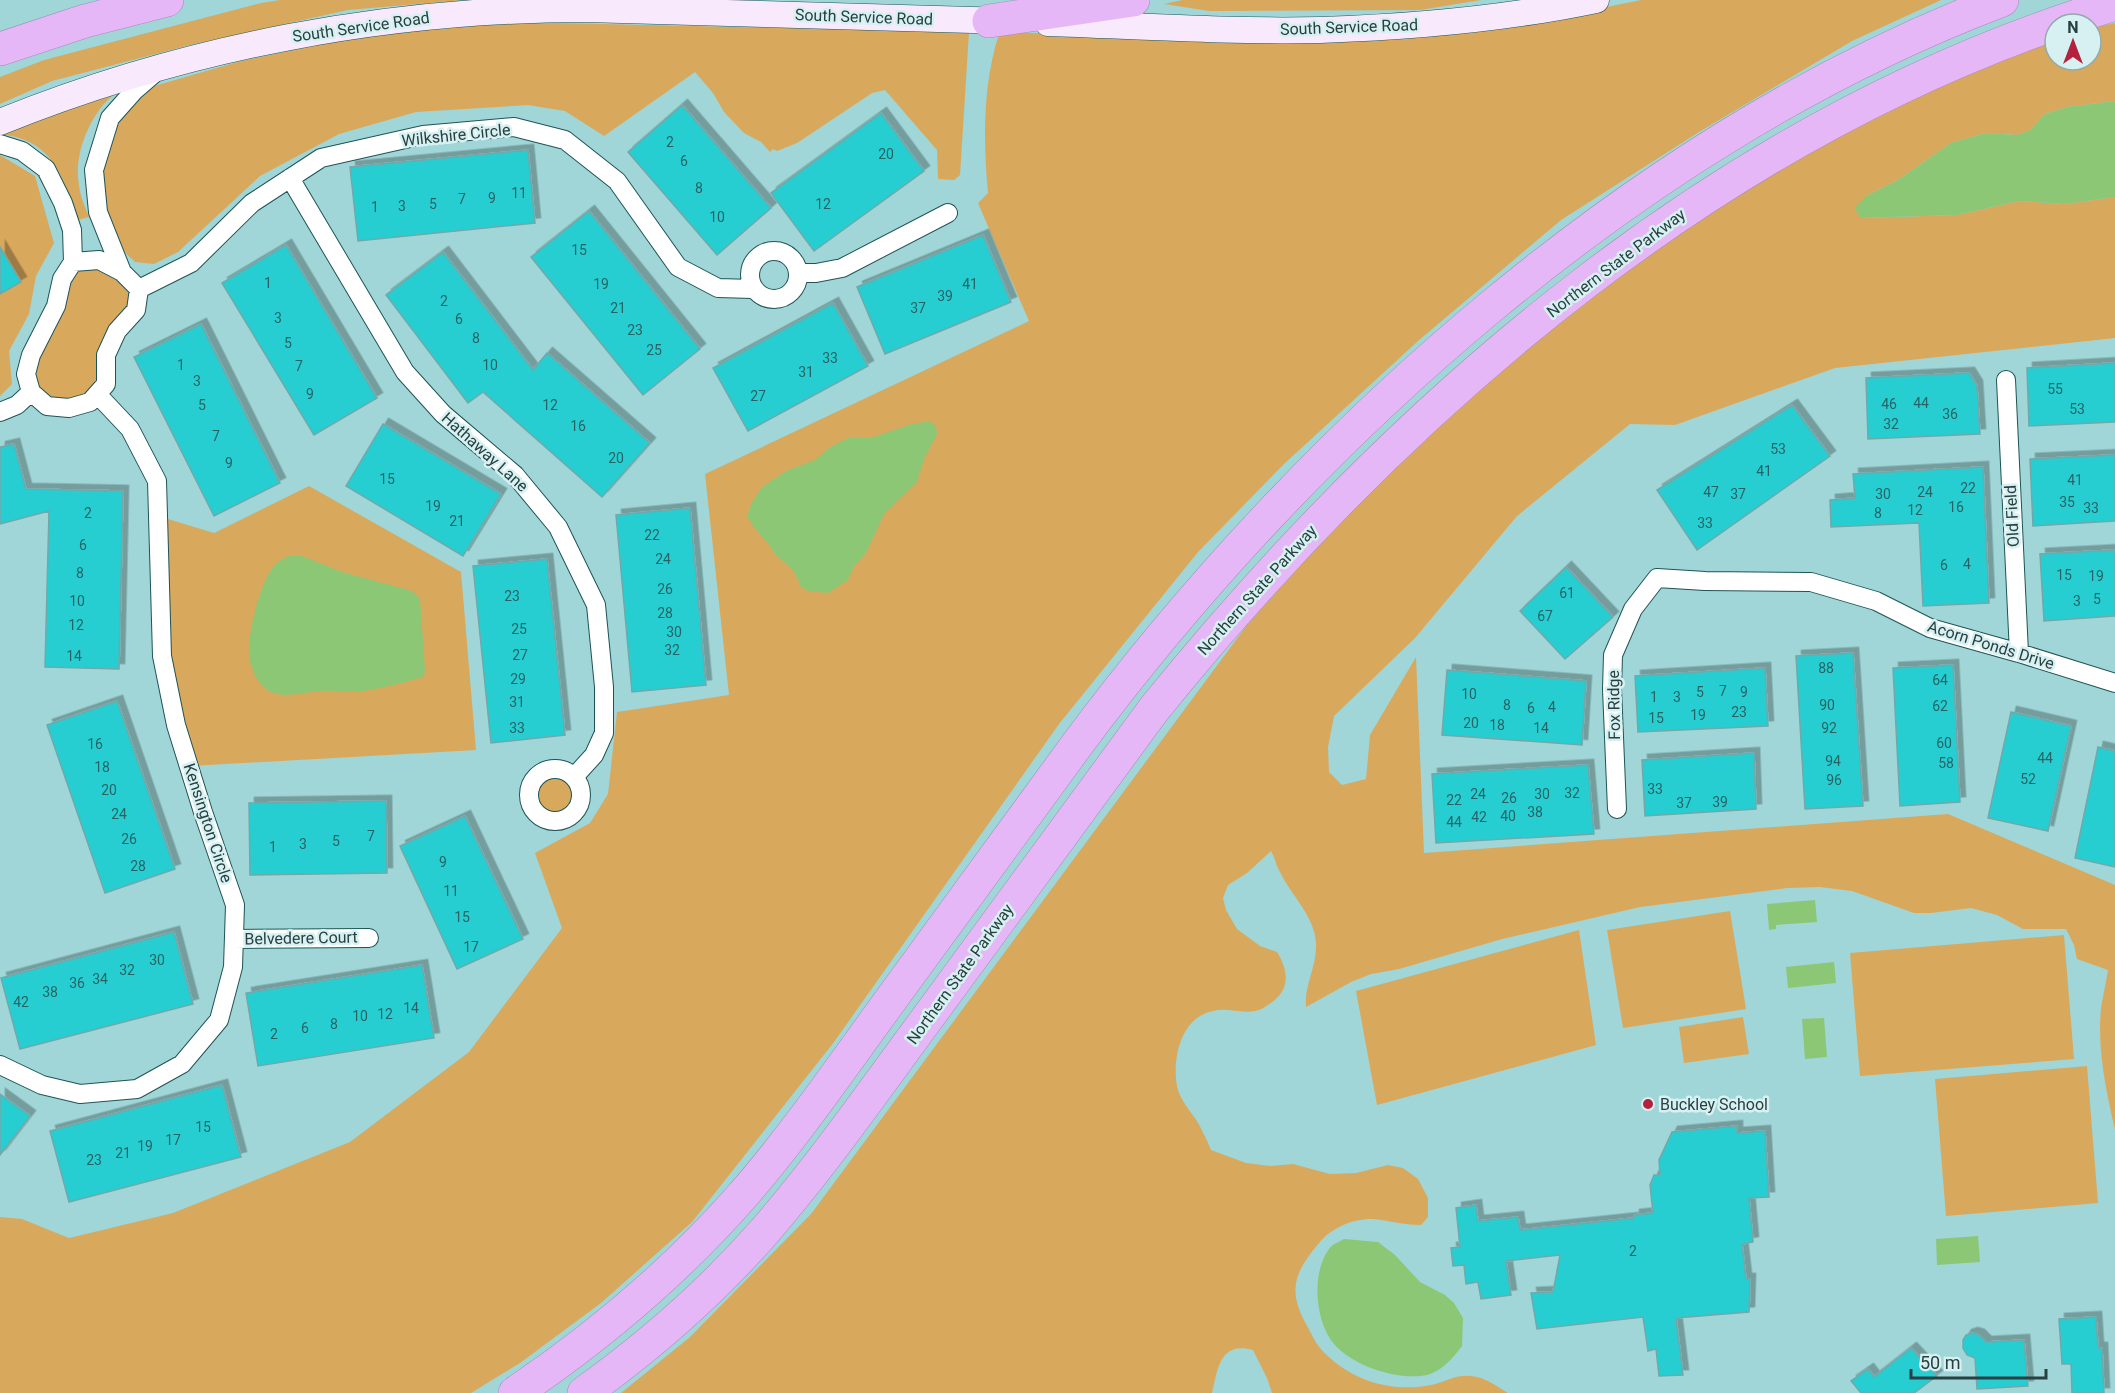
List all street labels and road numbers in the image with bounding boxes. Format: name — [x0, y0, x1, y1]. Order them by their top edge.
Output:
street label: South Service Road — [795, 5, 933, 29]
street label: South Service Road — [291, 8, 431, 46]
street label: South Service Road — [1280, 15, 1418, 39]
street label: Wilkshire Circle — [401, 120, 511, 150]
street label: Northern State Parkway — [1543, 204, 1689, 321]
street label: Hathaway Lane — [438, 408, 532, 496]
street label: Old Field — [2001, 485, 2023, 547]
street label: Northern State Parkway — [1194, 521, 1321, 659]
street label: Acorn Ponds Drive — [1925, 617, 2057, 673]
street label: Fox Ridge — [1604, 670, 1624, 740]
street label: Kensington Circle — [180, 761, 236, 885]
street label: Northern State Parkway — [903, 900, 1018, 1048]
street label: Belvedere Court — [244, 928, 358, 948]

